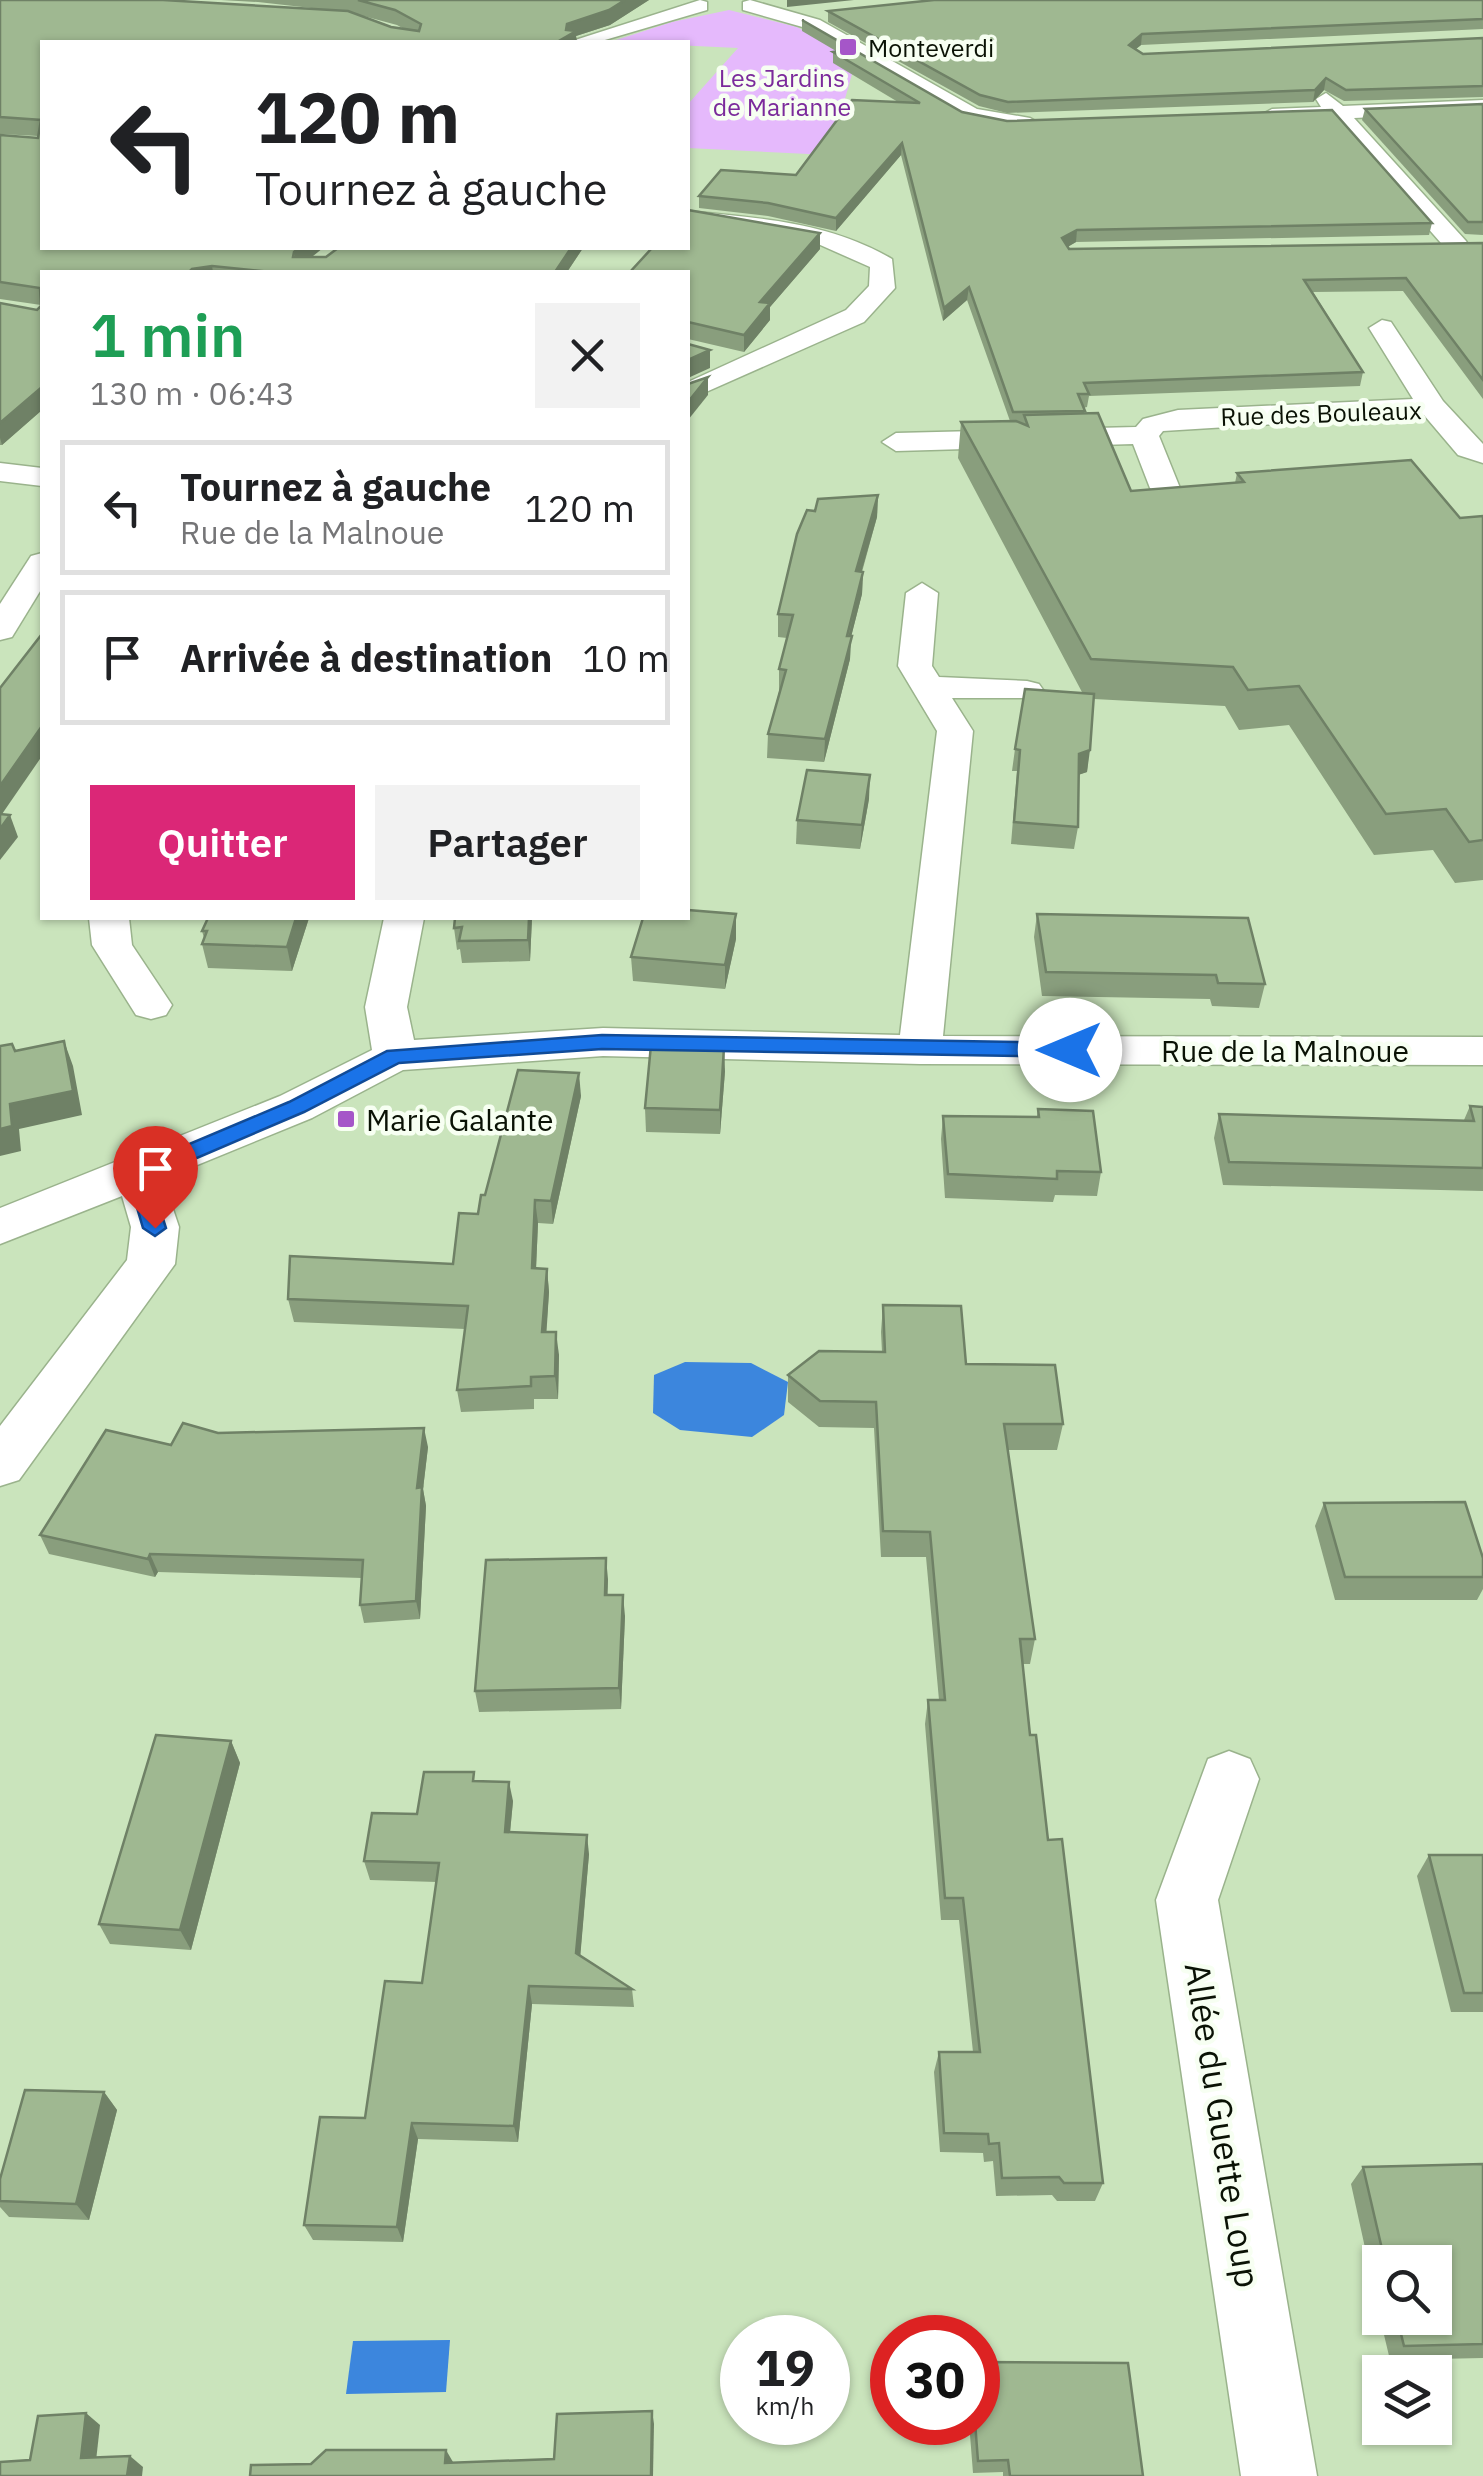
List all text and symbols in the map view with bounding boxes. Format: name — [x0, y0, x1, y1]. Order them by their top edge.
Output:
place label: Monteverdi — [868, 31, 994, 64]
marker: Monteverdi — [837, 36, 859, 58]
park label: Les Jardins de Marianne — [713, 61, 851, 123]
text: 120 m — [255, 71, 460, 162]
icon: left — [90, 80, 220, 210]
text: Tournez à gauche — [255, 159, 607, 217]
text: 1 min — [90, 295, 245, 374]
button: close — [535, 303, 640, 408]
text: 130 m · 06:43 — [90, 372, 295, 414]
street label: Rue des Bouleaux — [1220, 393, 1423, 433]
text: Tournez à gauche — [180, 462, 491, 511]
icon: left — [95, 480, 150, 535]
text: 120 m — [524, 483, 635, 532]
text: Rue de la Malnoue — [180, 511, 444, 553]
icon: arrive — [95, 630, 150, 685]
text: Arrivée à destination — [180, 633, 552, 682]
text: 10 m — [582, 633, 670, 682]
button: Quitter — [90, 785, 355, 900]
button: Partager — [375, 785, 640, 900]
position arrow — [1018, 998, 1122, 1102]
street label: Rue de la Malnoue — [1161, 1031, 1409, 1070]
place label: Marie Galante — [366, 1100, 553, 1139]
marker: Marie Galante — [335, 1108, 357, 1130]
pin — [113, 1126, 198, 1229]
icon: arrive — [128, 1141, 183, 1196]
street label: Allée du Guette Loup — [1175, 1959, 1271, 2291]
map controls — [1362, 2245, 1452, 2445]
button: search — [1362, 2245, 1452, 2335]
speed limit sign: 30 — [870, 2315, 1000, 2445]
text: 19 — [755, 2335, 815, 2400]
button: layers — [1362, 2355, 1452, 2445]
text: km/h — [756, 2389, 814, 2422]

